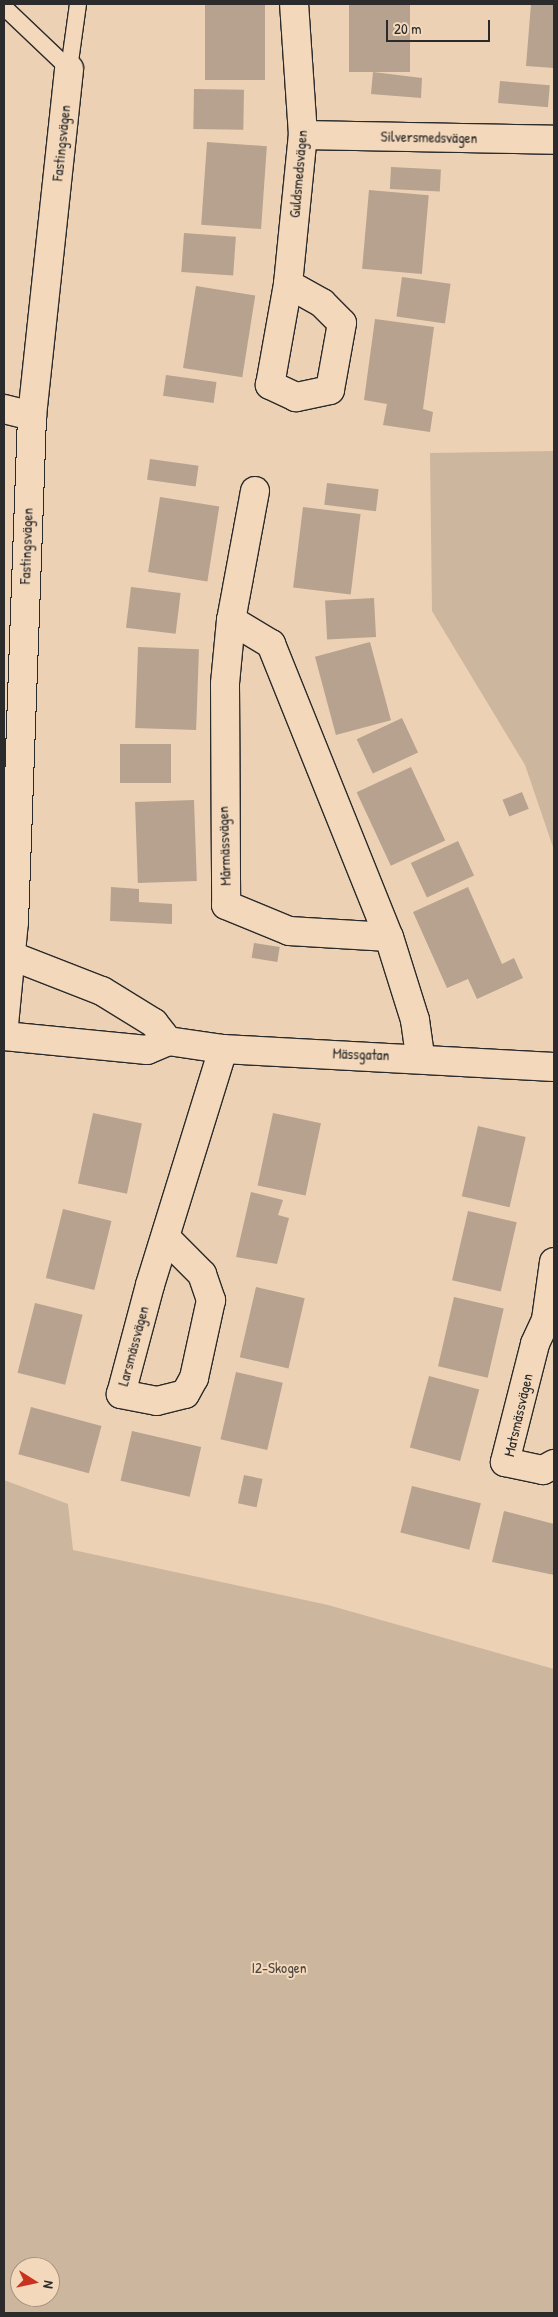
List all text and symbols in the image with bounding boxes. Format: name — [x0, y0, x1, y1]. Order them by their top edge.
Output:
scale bar — [388, 10, 492, 42]
text: 20 m — [394, 18, 421, 39]
street label: Fastingsvägen — [48, 104, 74, 182]
street label: Silversmedsvägen — [380, 127, 478, 147]
street label: Guldsmedsvägen — [285, 129, 311, 219]
street label: Fastingsvägen — [16, 508, 36, 584]
street label: Mårmässvägen — [214, 806, 234, 886]
street label: Mässgatan — [332, 1044, 390, 1064]
street label: Larsmässvägen — [114, 1304, 152, 1388]
street label: Matsmässvägen — [500, 1372, 536, 1458]
park label: I2-Skogen — [251, 1959, 307, 1977]
north arrow — [10, 2257, 60, 2307]
text: N — [39, 2279, 59, 2290]

